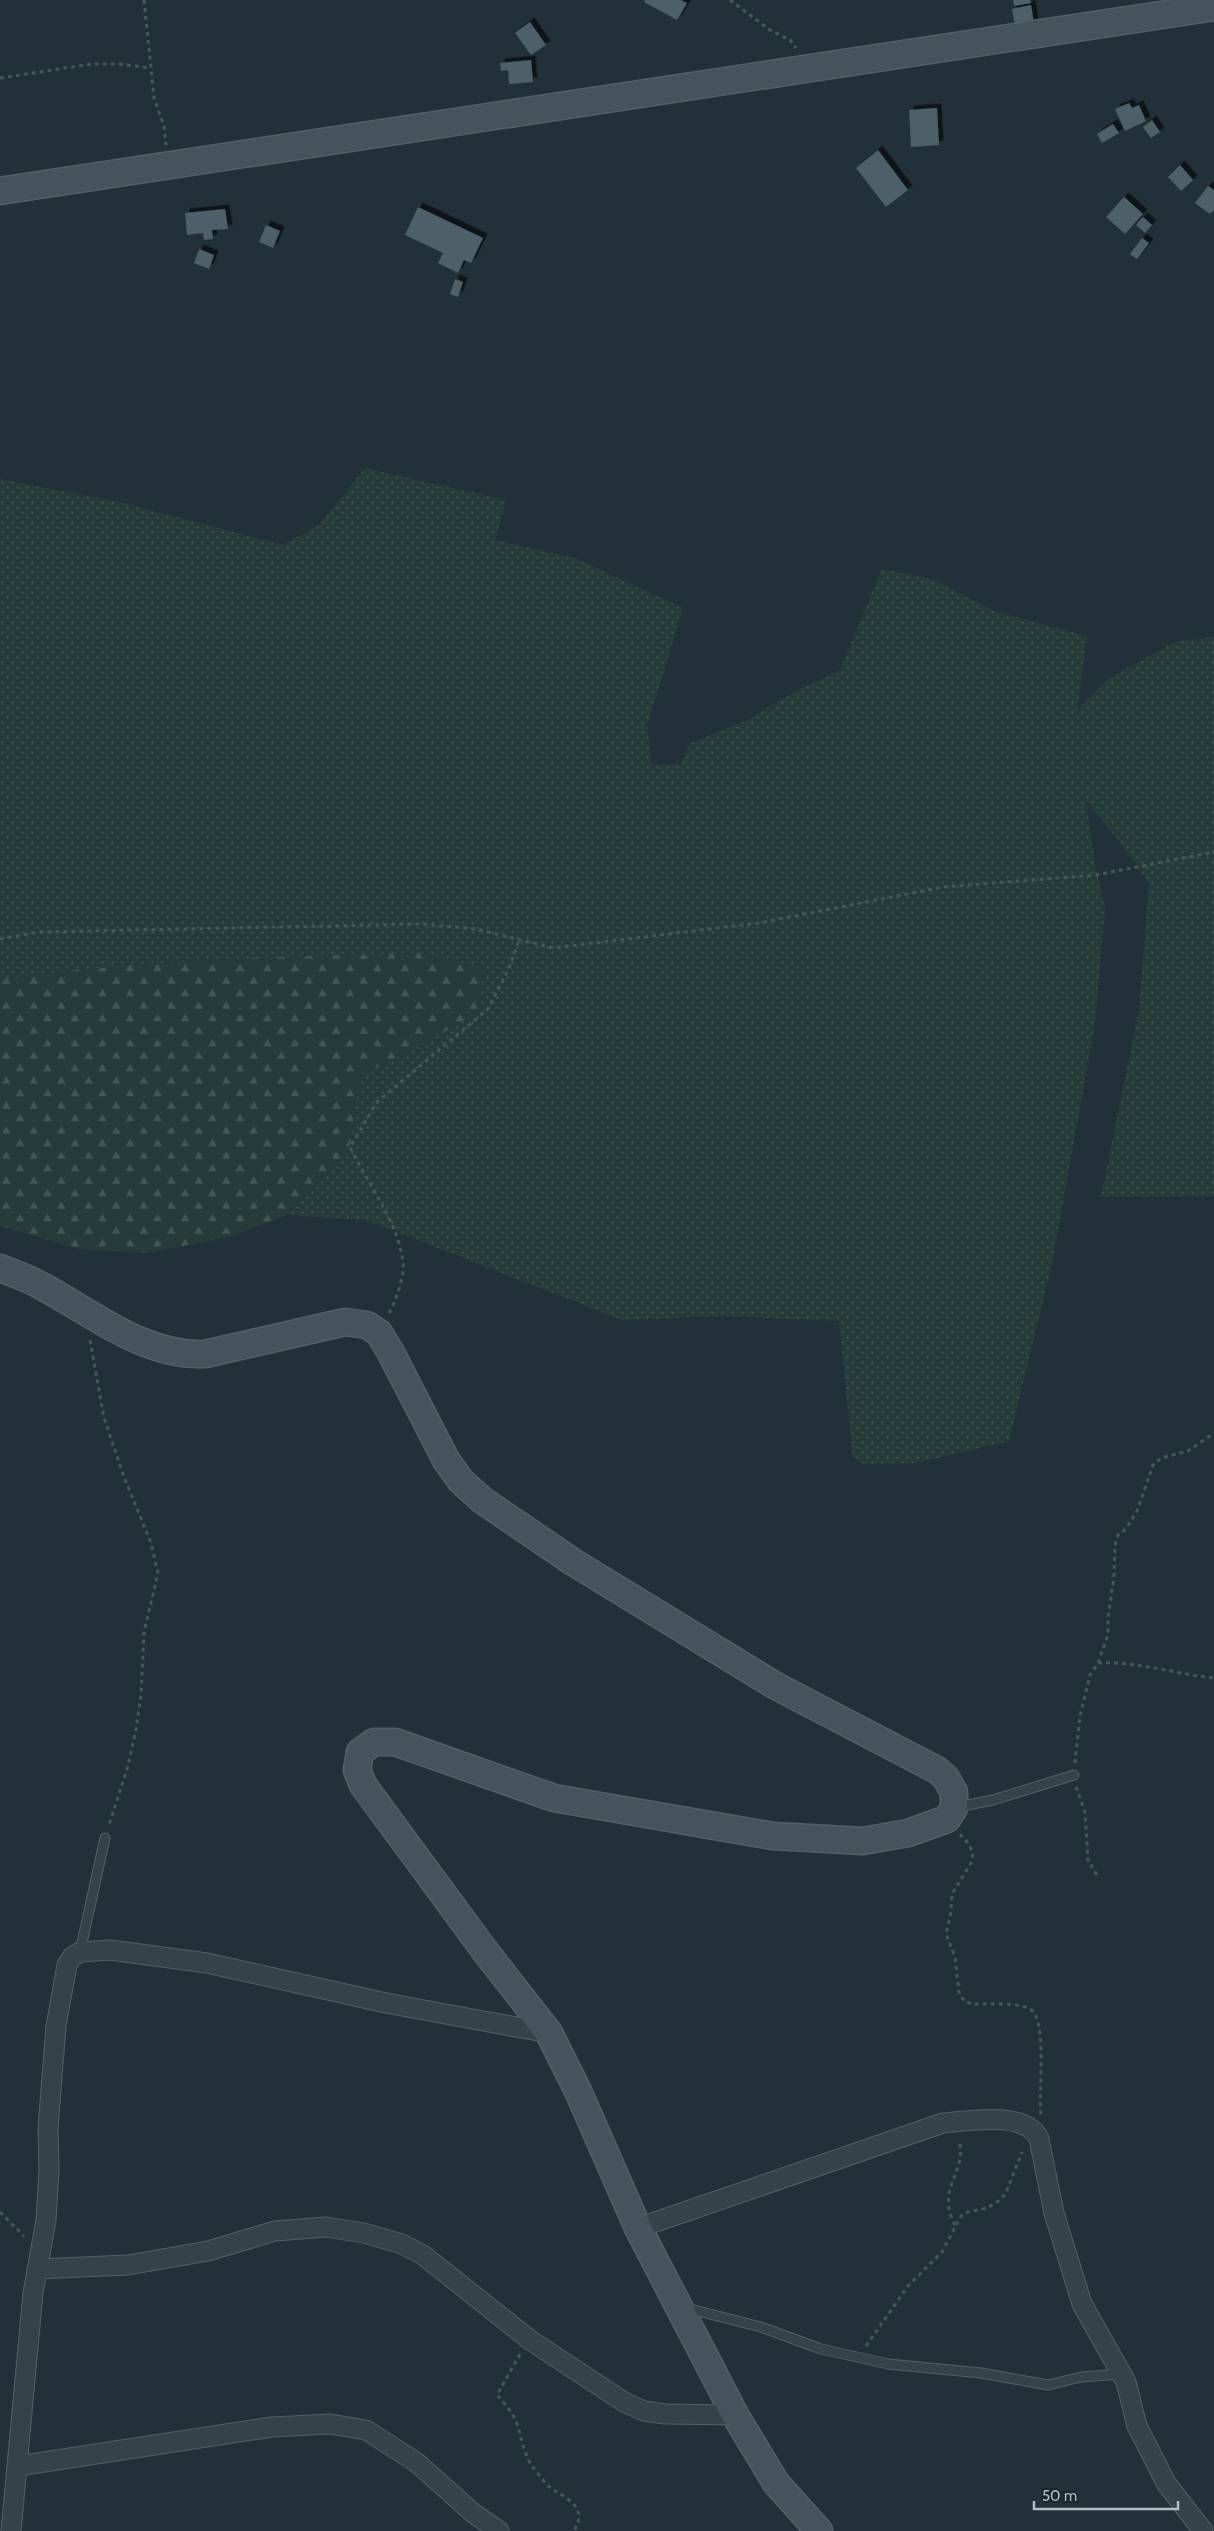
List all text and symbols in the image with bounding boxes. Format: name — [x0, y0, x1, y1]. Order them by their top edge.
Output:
scale bar — [1034, 2478, 1178, 2510]
text: 50 m — [1042, 2487, 1077, 2505]

